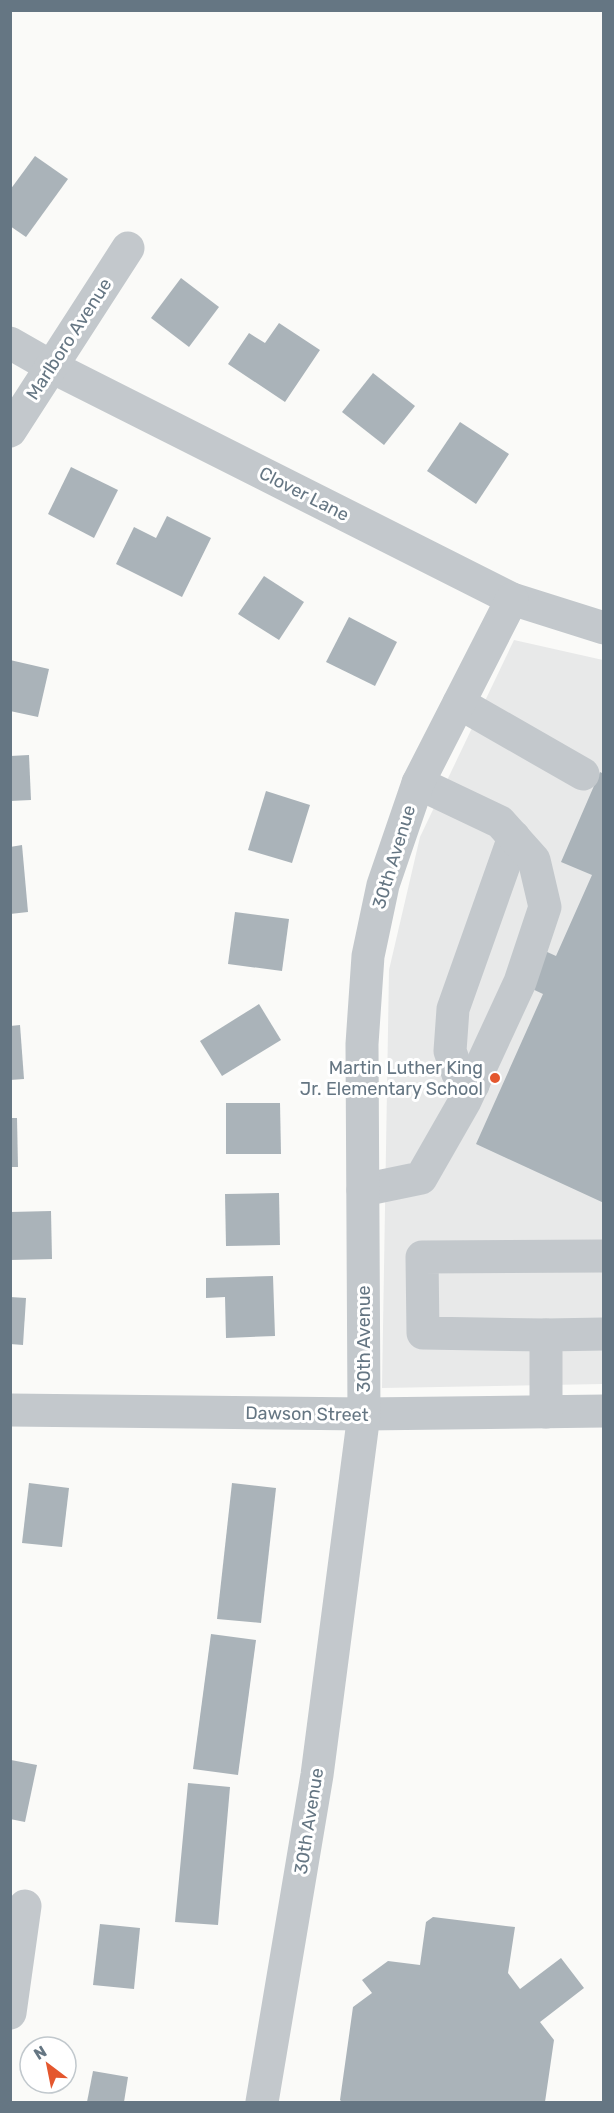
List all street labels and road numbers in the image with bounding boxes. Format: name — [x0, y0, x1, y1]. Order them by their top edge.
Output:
street label: Marlboro Avenue — [22, 274, 116, 404]
street label: Clover Lane — [255, 462, 353, 526]
street label: 30th Avenue — [368, 803, 420, 911]
street label: 30th Avenue — [353, 1285, 375, 1393]
street label: Dawson Street — [245, 1402, 369, 1426]
street label: 30th Avenue — [290, 1766, 328, 1876]

